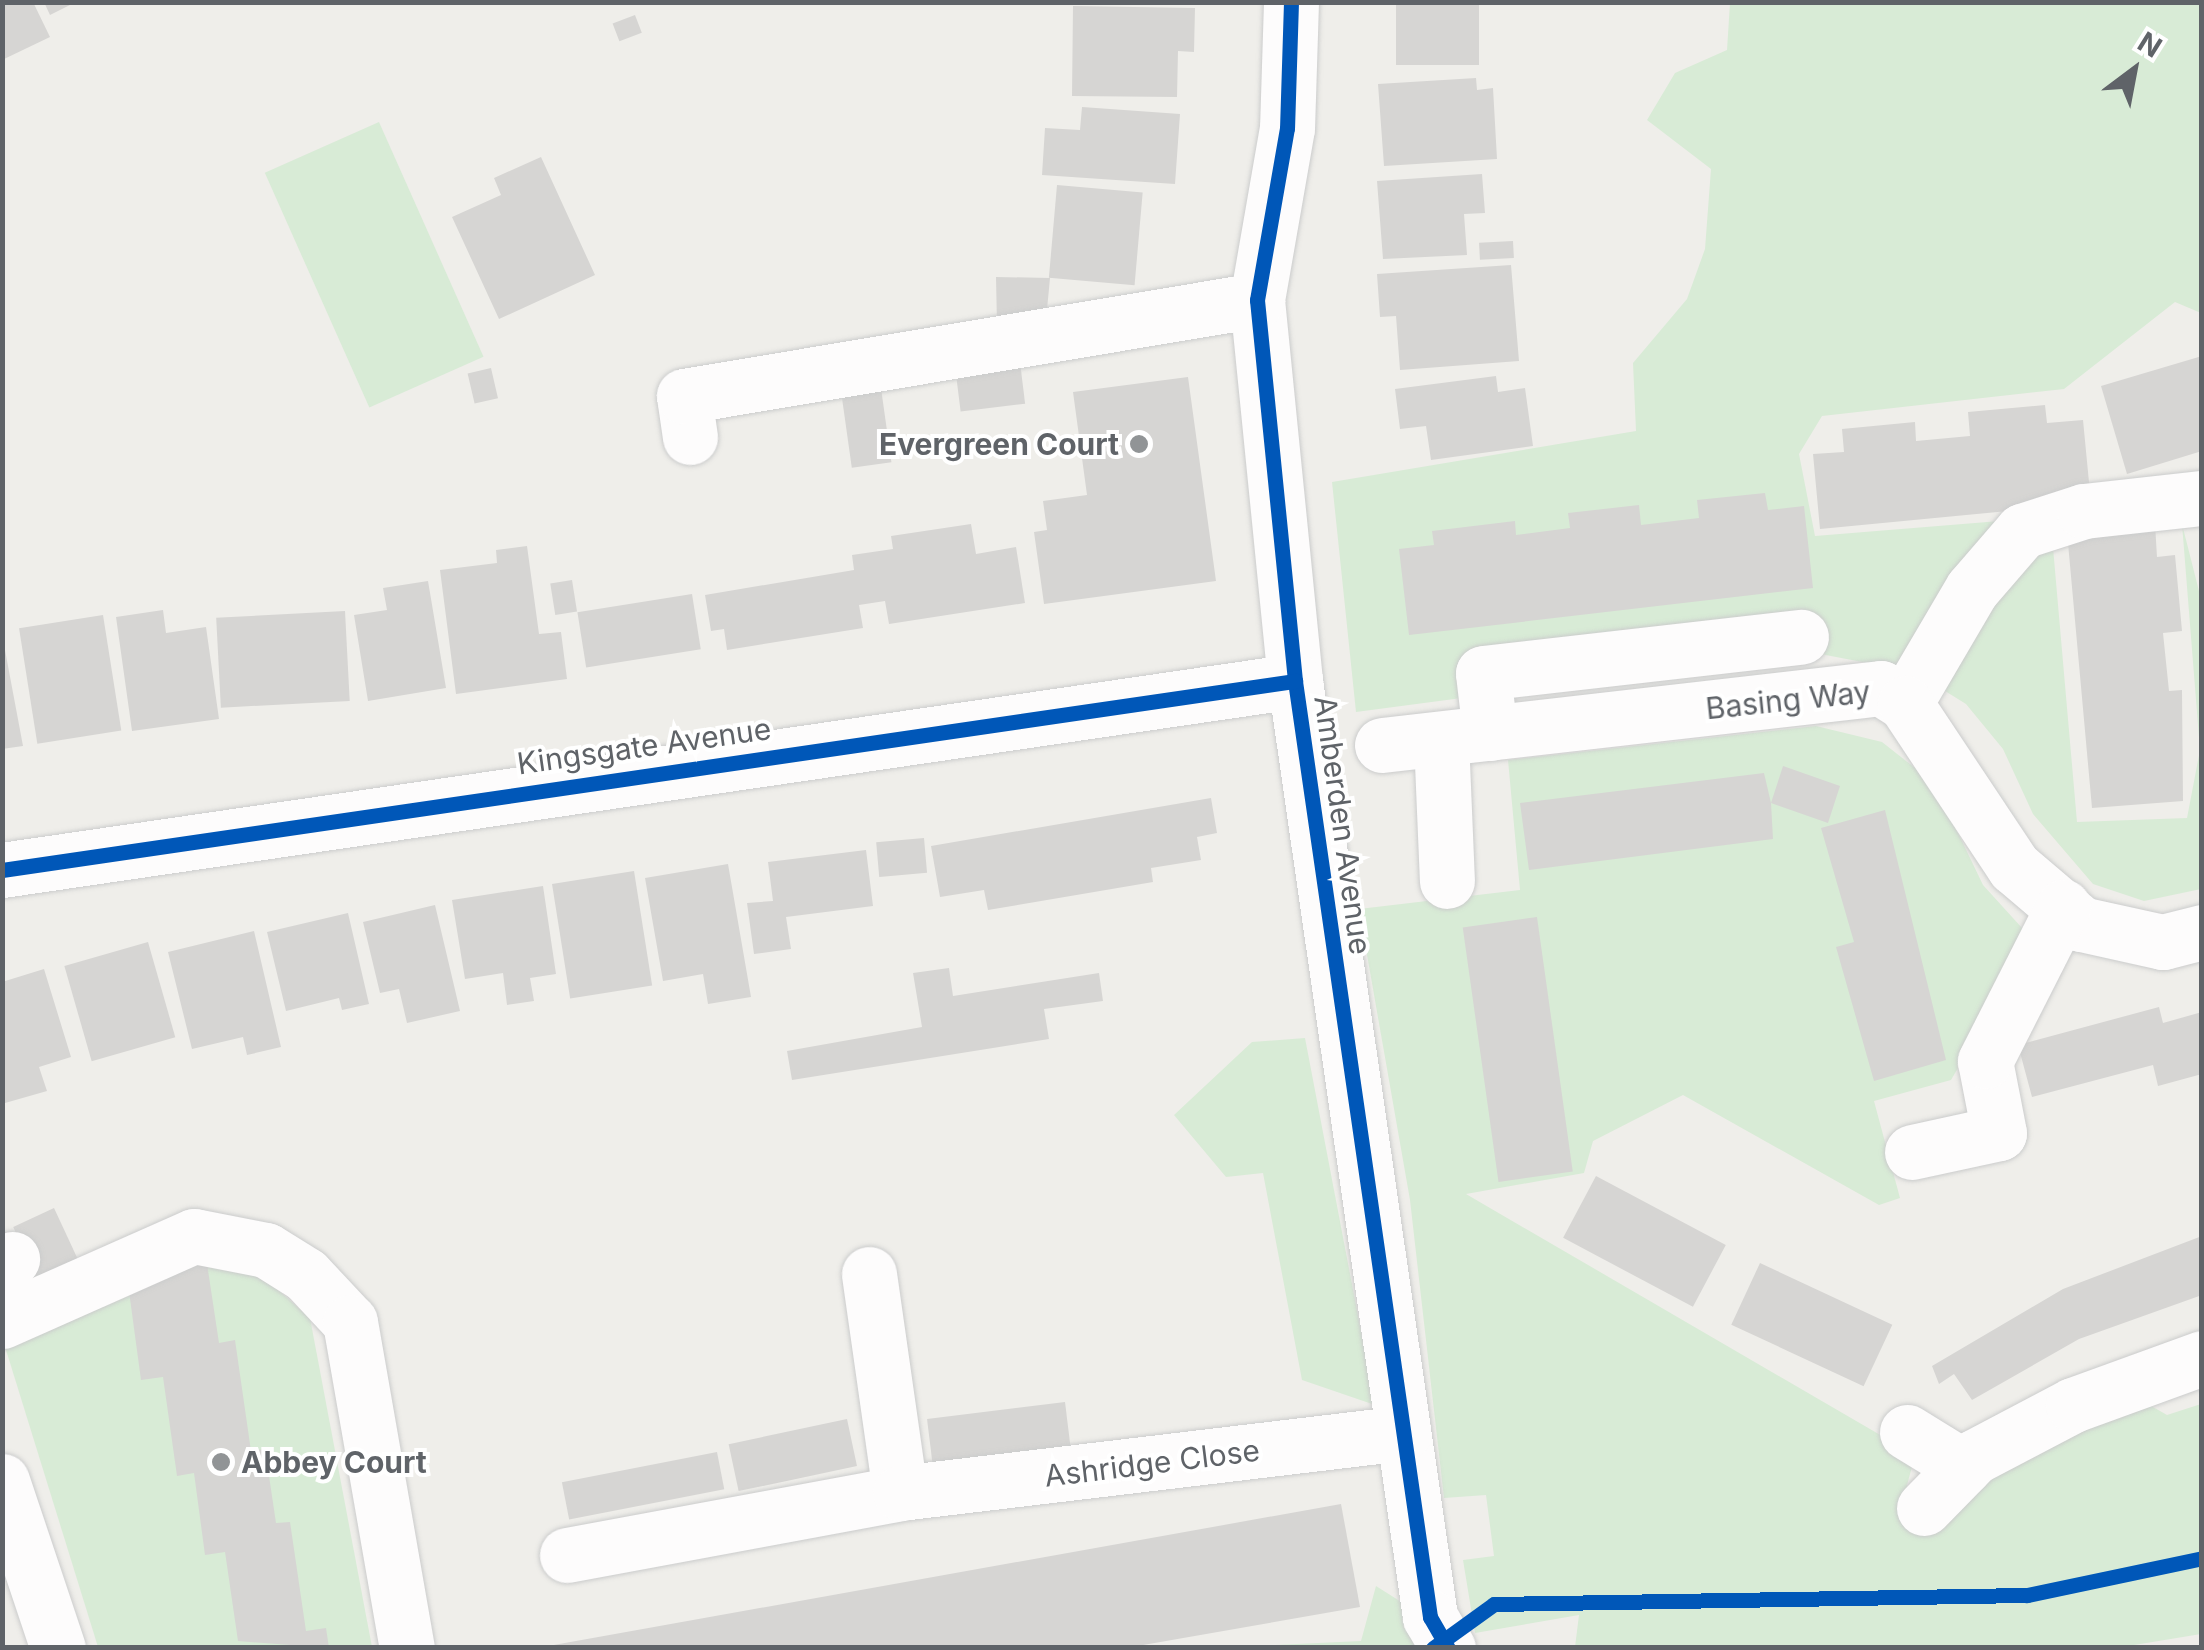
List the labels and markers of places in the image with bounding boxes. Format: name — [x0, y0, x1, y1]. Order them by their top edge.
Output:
place label: Evergreen Court — [879, 426, 1119, 462]
marker: Evergreen Court — [1128, 433, 1150, 455]
place label: Abbey Court — [241, 1444, 427, 1480]
marker: Abbey Court — [210, 1451, 232, 1473]

